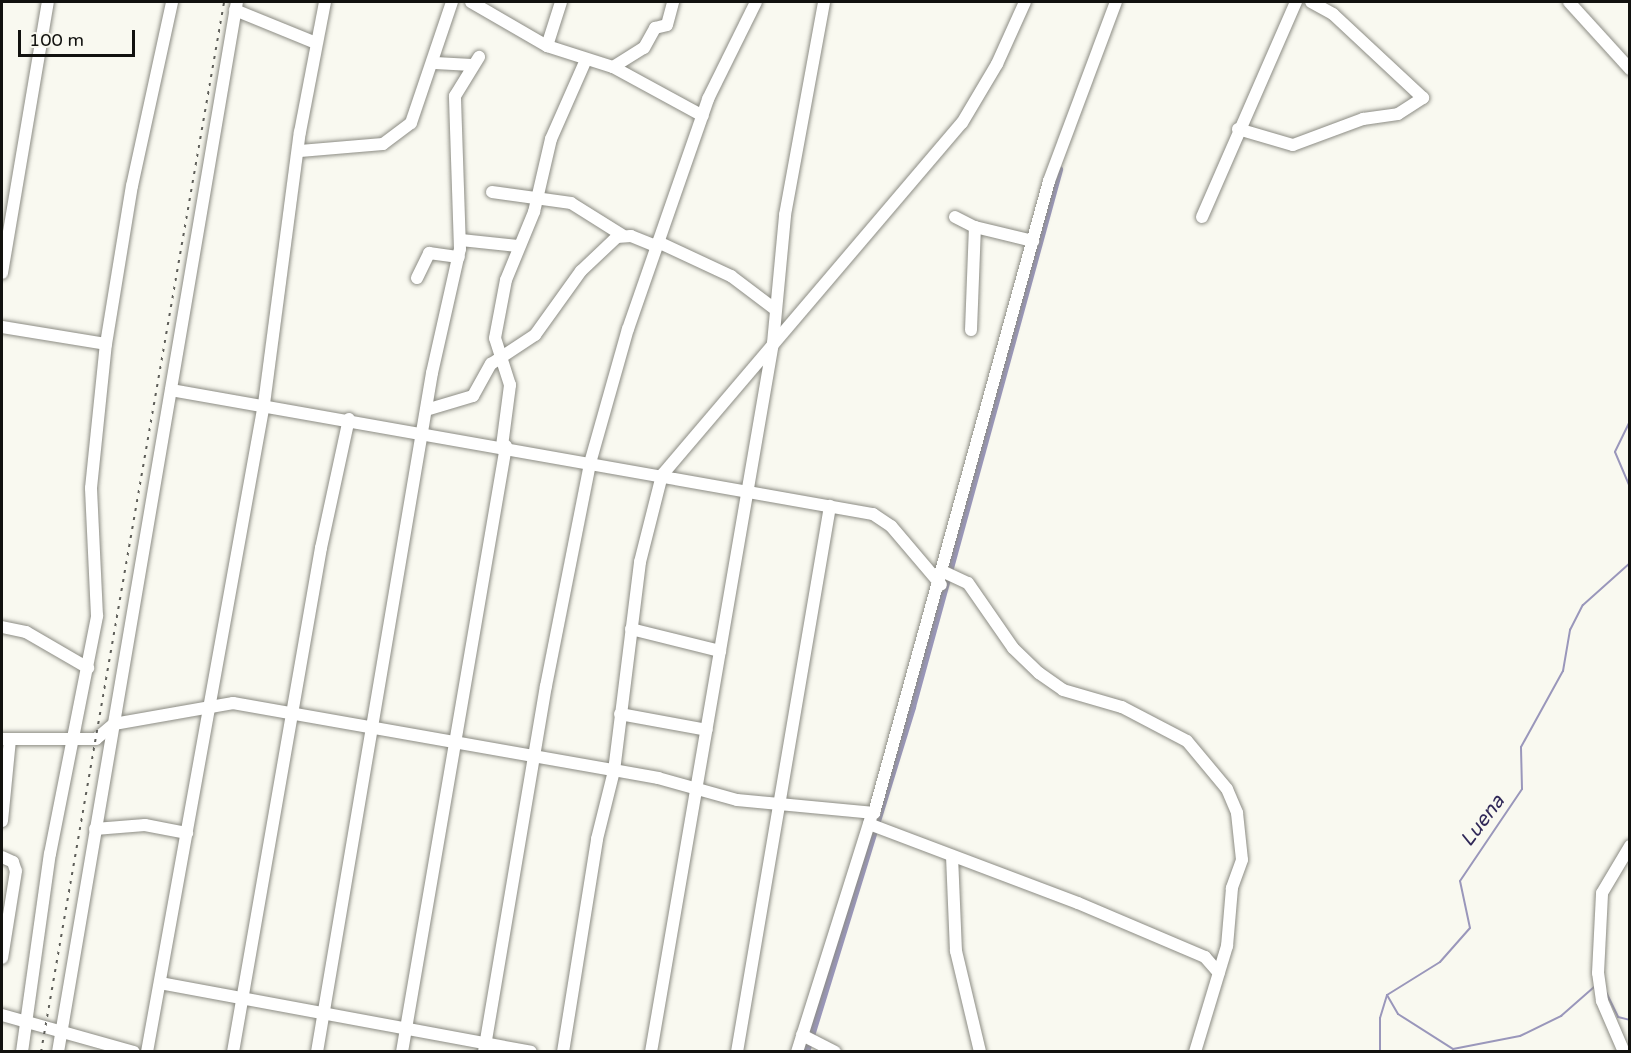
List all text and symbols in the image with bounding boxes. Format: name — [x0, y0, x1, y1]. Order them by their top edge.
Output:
scale bar — [21, 18, 138, 56]
text: 100 m — [29, 29, 84, 51]
water label: Luena — [1456, 790, 1510, 852]

